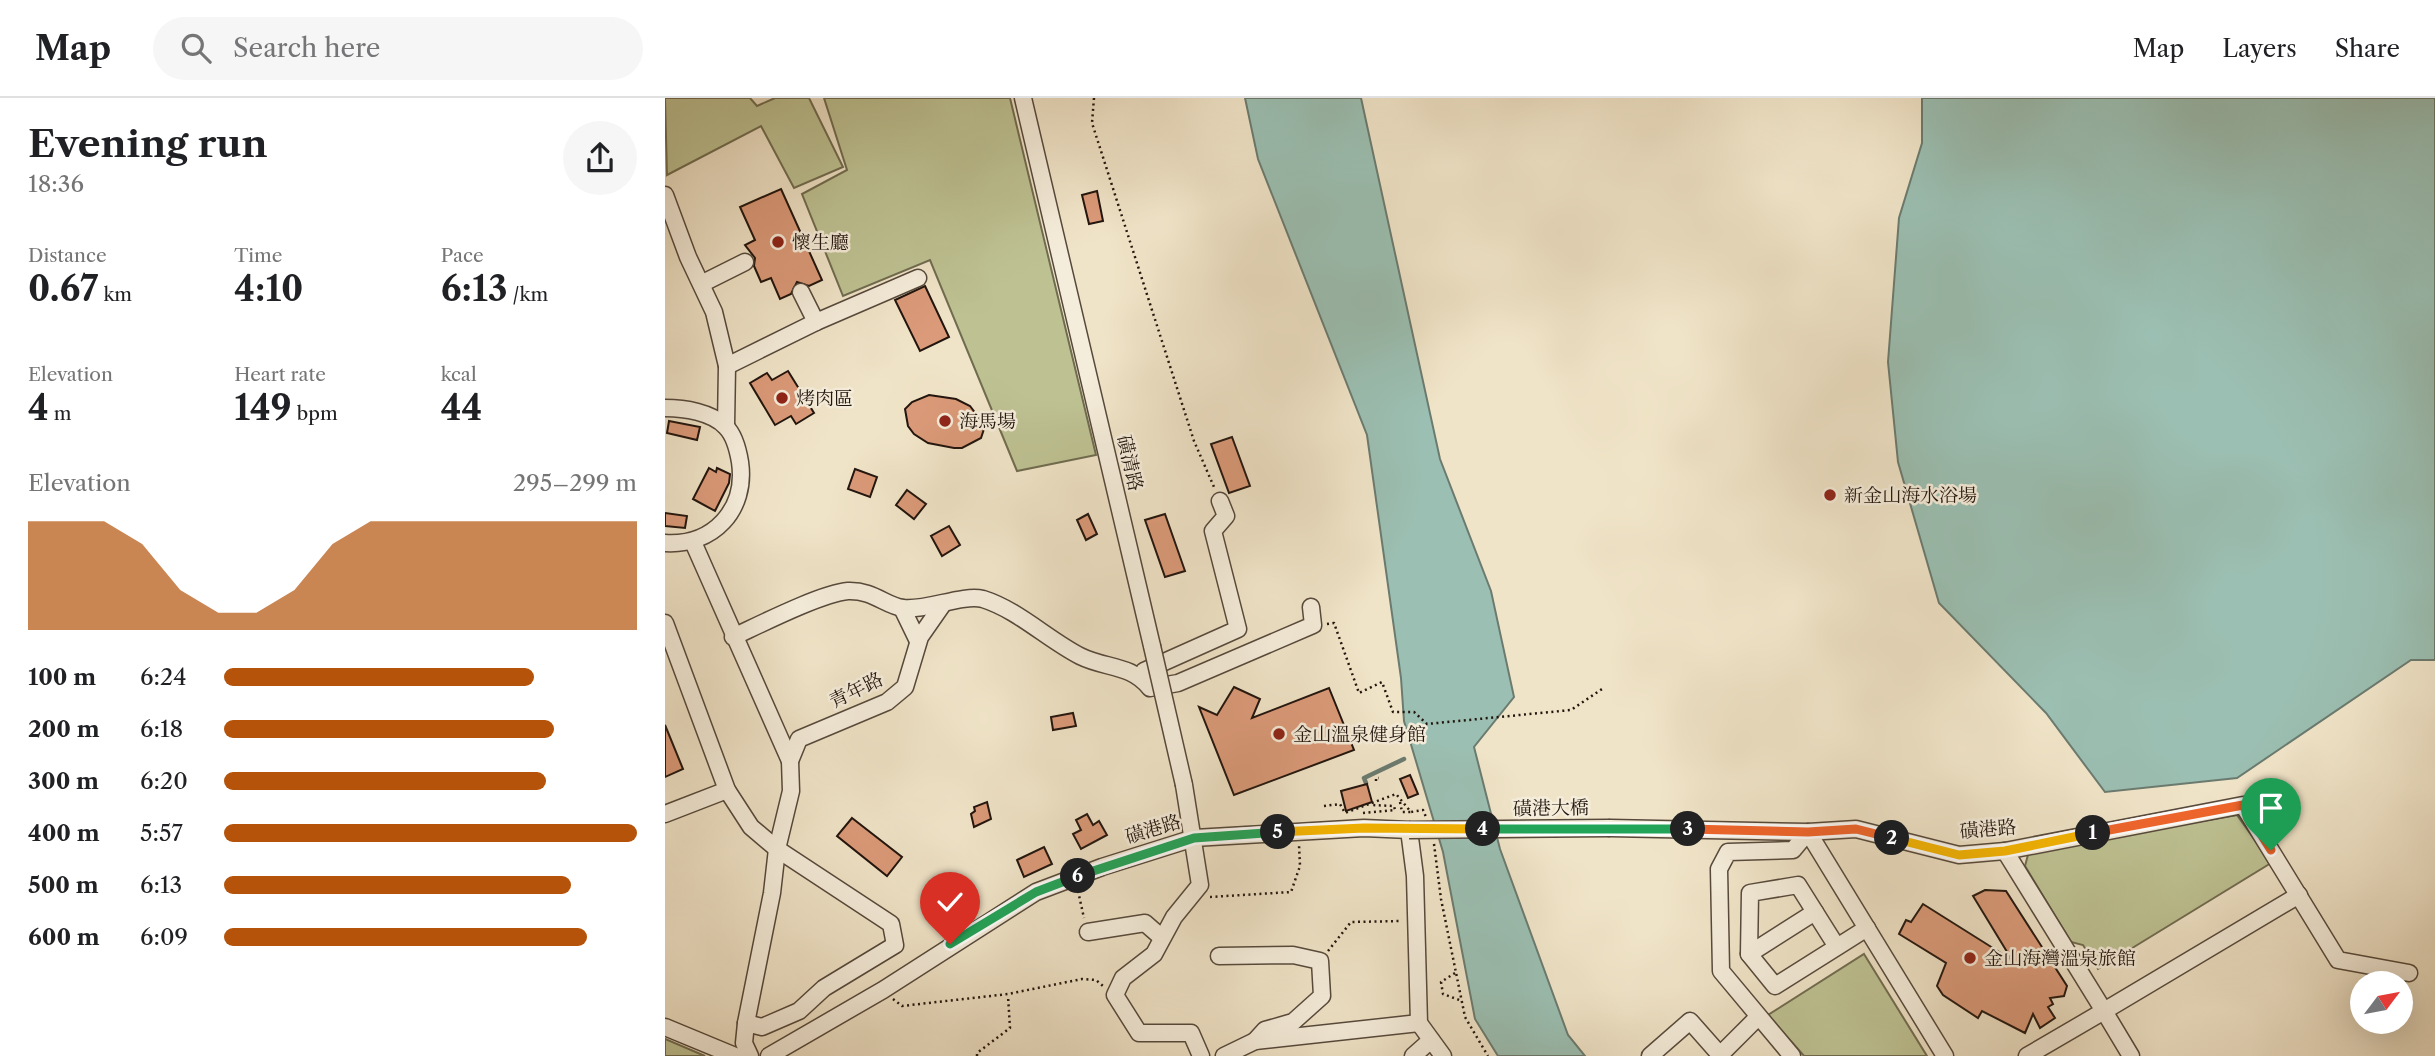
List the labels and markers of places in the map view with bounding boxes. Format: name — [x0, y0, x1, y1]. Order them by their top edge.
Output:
place label: 懷生廳 — [792, 231, 849, 254]
marker: 懷生廳 — [770, 234, 786, 250]
place label: 烤肉區 — [796, 387, 853, 410]
marker: 烤肉區 — [774, 390, 790, 406]
place label: 海馬場 — [959, 410, 1016, 433]
marker: 海馬場 — [937, 413, 953, 429]
place label: 新金山海水浴場 — [1844, 484, 1977, 507]
marker: 新金山海水浴場 — [1822, 487, 1838, 503]
place label: 金山溫泉健身館 — [1293, 723, 1426, 746]
marker: 金山溫泉健身館 — [1271, 726, 1287, 742]
pin — [2241, 778, 2301, 850]
pin: 4 — [1465, 812, 1501, 846]
pin: 3 — [1671, 812, 1705, 846]
pin: 5 — [1261, 814, 1295, 850]
pin: 1 — [2075, 816, 2111, 850]
pin: 2 — [1875, 820, 1909, 856]
pin: 6 — [1061, 858, 1095, 894]
pin — [920, 872, 980, 944]
place label: 金山海灣溫泉旅館 — [1984, 947, 2136, 970]
marker: 金山海灣溫泉旅館 — [1962, 950, 1978, 966]

